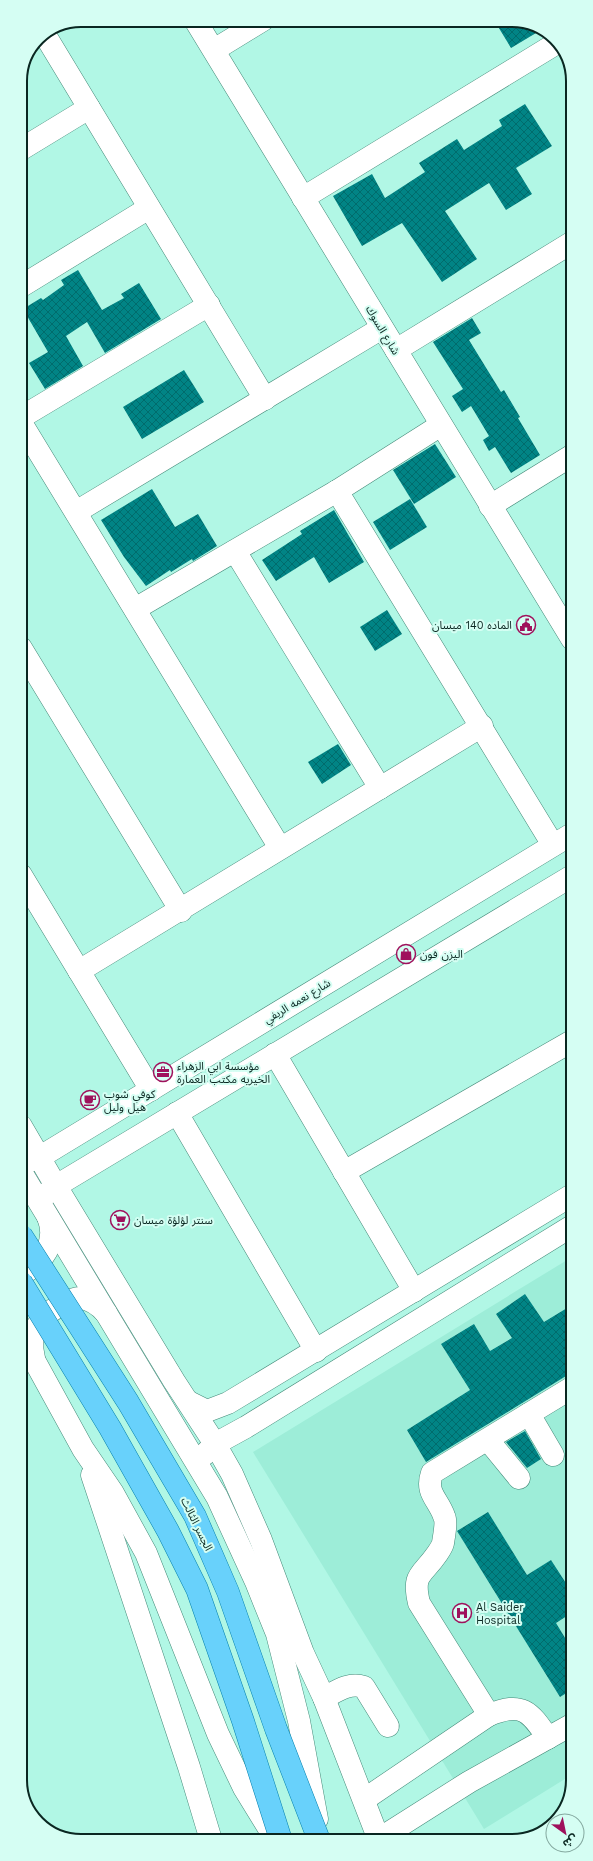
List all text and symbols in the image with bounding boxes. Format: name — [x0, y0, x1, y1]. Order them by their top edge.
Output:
street label: شارع السوك — [362, 303, 402, 358]
public building icon: الماده 140 ميسان — [515, 614, 537, 636]
place label: الماده 140 ميسان — [432, 619, 512, 632]
shop icon: اليزن فون — [395, 943, 417, 965]
place label: اليزن فون — [420, 948, 463, 961]
street label: شارع نعمه الريفي — [261, 976, 335, 1029]
place label: مؤسسة ابي الزهراء الخيريه مكتب العمارة — [177, 1060, 270, 1086]
office icon: مؤسسة ابي الزهراء الخيريه مكتب العمارة — [152, 1061, 174, 1083]
place label: كوفي شوب هيل وليل — [104, 1088, 156, 1114]
cafe icon: كوفي شوب هيل وليل — [79, 1089, 101, 1111]
supermarket icon: سنتر لؤلؤة ميسان — [109, 1209, 131, 1231]
place label: سنتر لؤلؤة ميسان — [134, 1214, 213, 1227]
street label: الجسر الثالث — [178, 1495, 215, 1553]
place label: ِAl Saider Hospital — [476, 1601, 524, 1627]
hospital icon: ِAl Saider Hospital — [451, 1602, 473, 1624]
north arrow — [545, 1813, 585, 1853]
text: ش — [560, 1831, 580, 1851]

